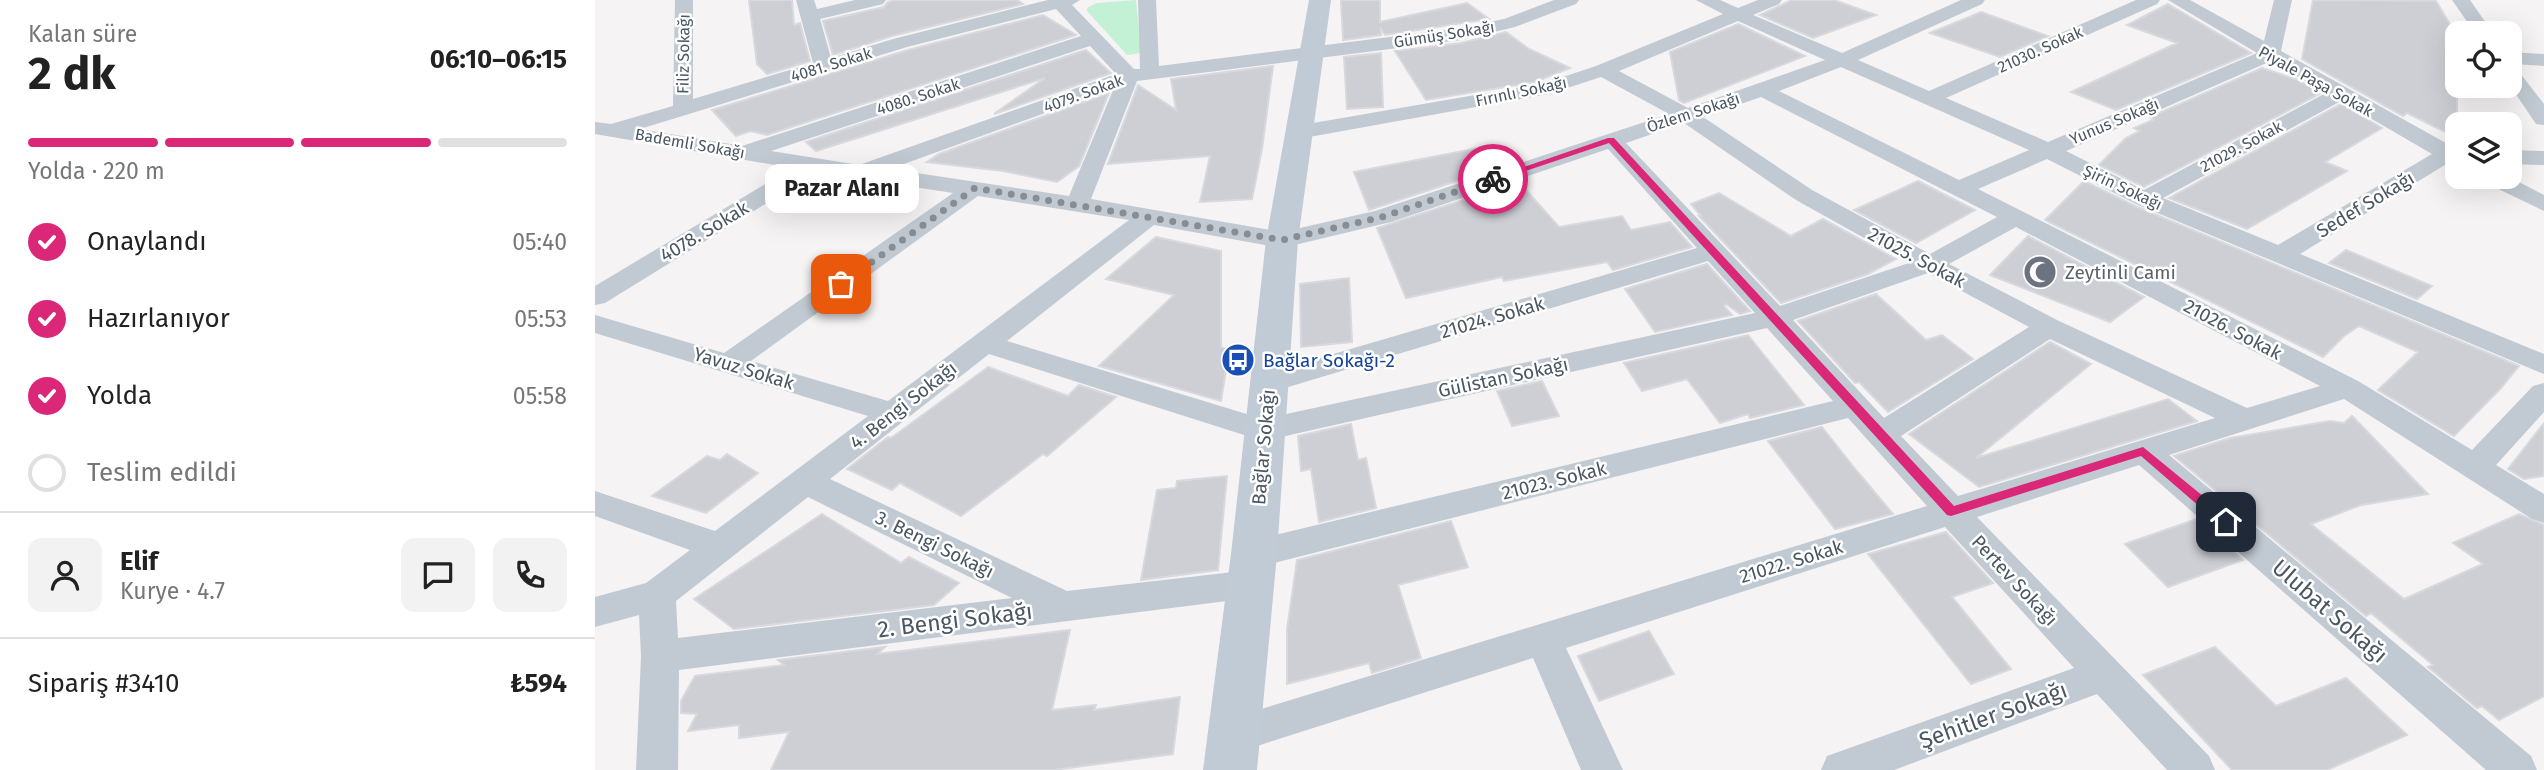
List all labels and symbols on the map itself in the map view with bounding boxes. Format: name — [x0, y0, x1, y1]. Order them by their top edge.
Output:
street label: Filiz Sokağı — [673, 14, 694, 94]
street label: Gümüş Sokağı — [1392, 17, 1496, 53]
street label: 21030. Sokak — [1995, 22, 2086, 77]
street label: Piyale Paşa Sokak — [2255, 42, 2377, 122]
street label: 4081. Sokak — [788, 43, 875, 86]
street label: 4079. Sokak — [1041, 70, 1126, 117]
street label: Fırınlı Sokağı — [1474, 73, 1568, 110]
street label: 4080. Sokak — [874, 74, 963, 119]
street label: Özlem Sokağı — [1644, 89, 1742, 136]
street label: Yunus Sokağı — [2067, 94, 2162, 149]
street label: 21029. Sokak — [2197, 116, 2286, 176]
street label: Bademli Sokağı — [633, 124, 746, 163]
courier — [1458, 144, 1528, 214]
street label: Şirin Sokağı — [2080, 161, 2165, 215]
callout: Pazar Alanı — [764, 165, 918, 214]
street label: Sedef Sokağı — [2312, 166, 2418, 243]
street label: 4078. Sokak — [656, 196, 753, 267]
street label: 21025. Sokak — [1864, 222, 1970, 293]
mosque icon: Zeytinli Cami — [2021, 253, 2059, 291]
pin — [811, 254, 871, 314]
place label: Zeytinli Cami — [2065, 261, 2176, 284]
street label: 21024. Sokak — [1437, 292, 1547, 343]
street label: 21026. Sokak — [2180, 294, 2286, 365]
bus stop icon: Bağlar Sokağı-2 — [1219, 341, 1257, 379]
street label: Yavuz Sokak — [691, 342, 797, 395]
place label: Bağlar Sokağı-2 — [1263, 349, 1395, 372]
street label: Gülistan Sokağı — [1436, 352, 1570, 402]
street label: 4. Bengi Sokağı — [845, 357, 961, 454]
street label: Bağlar Sokağı — [1247, 388, 1280, 506]
street label: 21023. Sokak — [1499, 456, 1609, 505]
pin — [2196, 492, 2256, 552]
street label: 3. Bengi Sokağı — [872, 506, 998, 583]
street label: Pertev Sokağı — [1967, 530, 2062, 630]
street label: 21022. Sokak — [1737, 535, 1846, 588]
street label: Ulubat Sokağı — [2267, 553, 2393, 669]
street label: 2. Bengi Sokağı — [876, 597, 1034, 643]
street label: Şehitler Sokağı — [1915, 675, 2071, 755]

